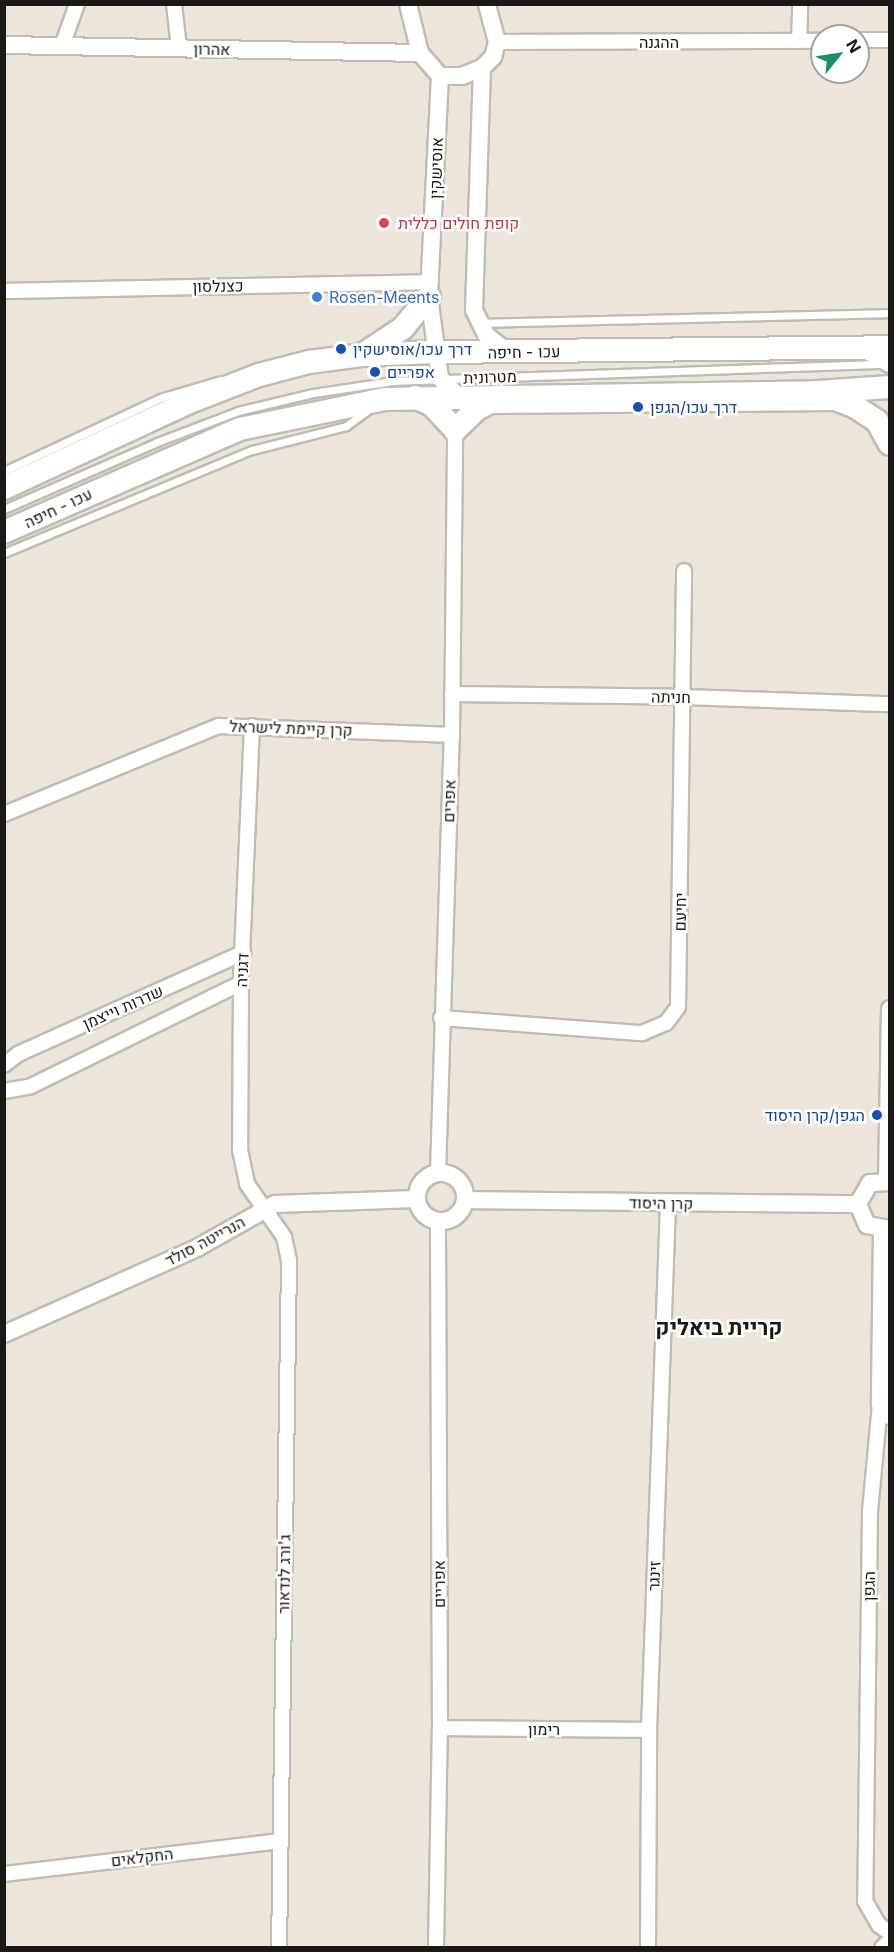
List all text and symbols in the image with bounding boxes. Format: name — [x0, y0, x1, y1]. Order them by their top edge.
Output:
north arrow — [810, 24, 870, 84]
street label: ההגנה — [639, 32, 679, 52]
text: N — [842, 36, 866, 56]
street label: אהרון — [193, 39, 231, 59]
street label: אוסישקין — [425, 137, 447, 199]
place label: קופת חולים כללית — [398, 213, 519, 233]
marker: קופת חולים כללית — [375, 214, 393, 232]
street label: כצנלסון — [192, 276, 244, 296]
place label: Rosen-Meents — [329, 287, 439, 307]
marker: Rosen-Meents — [310, 290, 324, 304]
place label: דרך עכו/אוסישקין — [353, 339, 472, 359]
marker: דרך עכו/אוסישקין — [334, 342, 348, 356]
street label: עכו - חיפה — [487, 342, 561, 362]
place label: אפריים — [387, 362, 435, 382]
marker: אפריים — [368, 365, 382, 379]
street label: מטרונית — [463, 366, 517, 388]
place label: דרך עכו/הגפן — [650, 397, 737, 417]
marker: דרך עכו/הגפן — [631, 400, 645, 414]
street label: עכו - חיפה — [21, 484, 95, 532]
street label: חניתה — [651, 687, 691, 707]
street label: קרן קיימת לישראל — [229, 716, 353, 740]
street label: אפרים — [439, 779, 459, 823]
street label: יחיעם — [670, 892, 690, 932]
street label: דגניה — [232, 952, 252, 988]
street label: שדרות וייצמן — [80, 981, 166, 1033]
place label: הגפן/קרן היסוד — [765, 1105, 865, 1125]
marker: הגפן/קרן היסוד — [870, 1108, 884, 1122]
street label: קרן היסוד — [629, 1193, 693, 1213]
street label: הנרייטה סולד — [162, 1212, 248, 1270]
district label: קריית ביאליק — [655, 1315, 783, 1341]
street label: ג'ורג לנדאור — [274, 1534, 294, 1614]
street label: אפריים — [429, 1560, 449, 1608]
street label: זינגר — [644, 1561, 664, 1591]
street label: הגפן — [859, 1571, 879, 1601]
street label: רימון — [528, 1719, 560, 1739]
street label: החקלאים — [110, 1844, 174, 1870]

